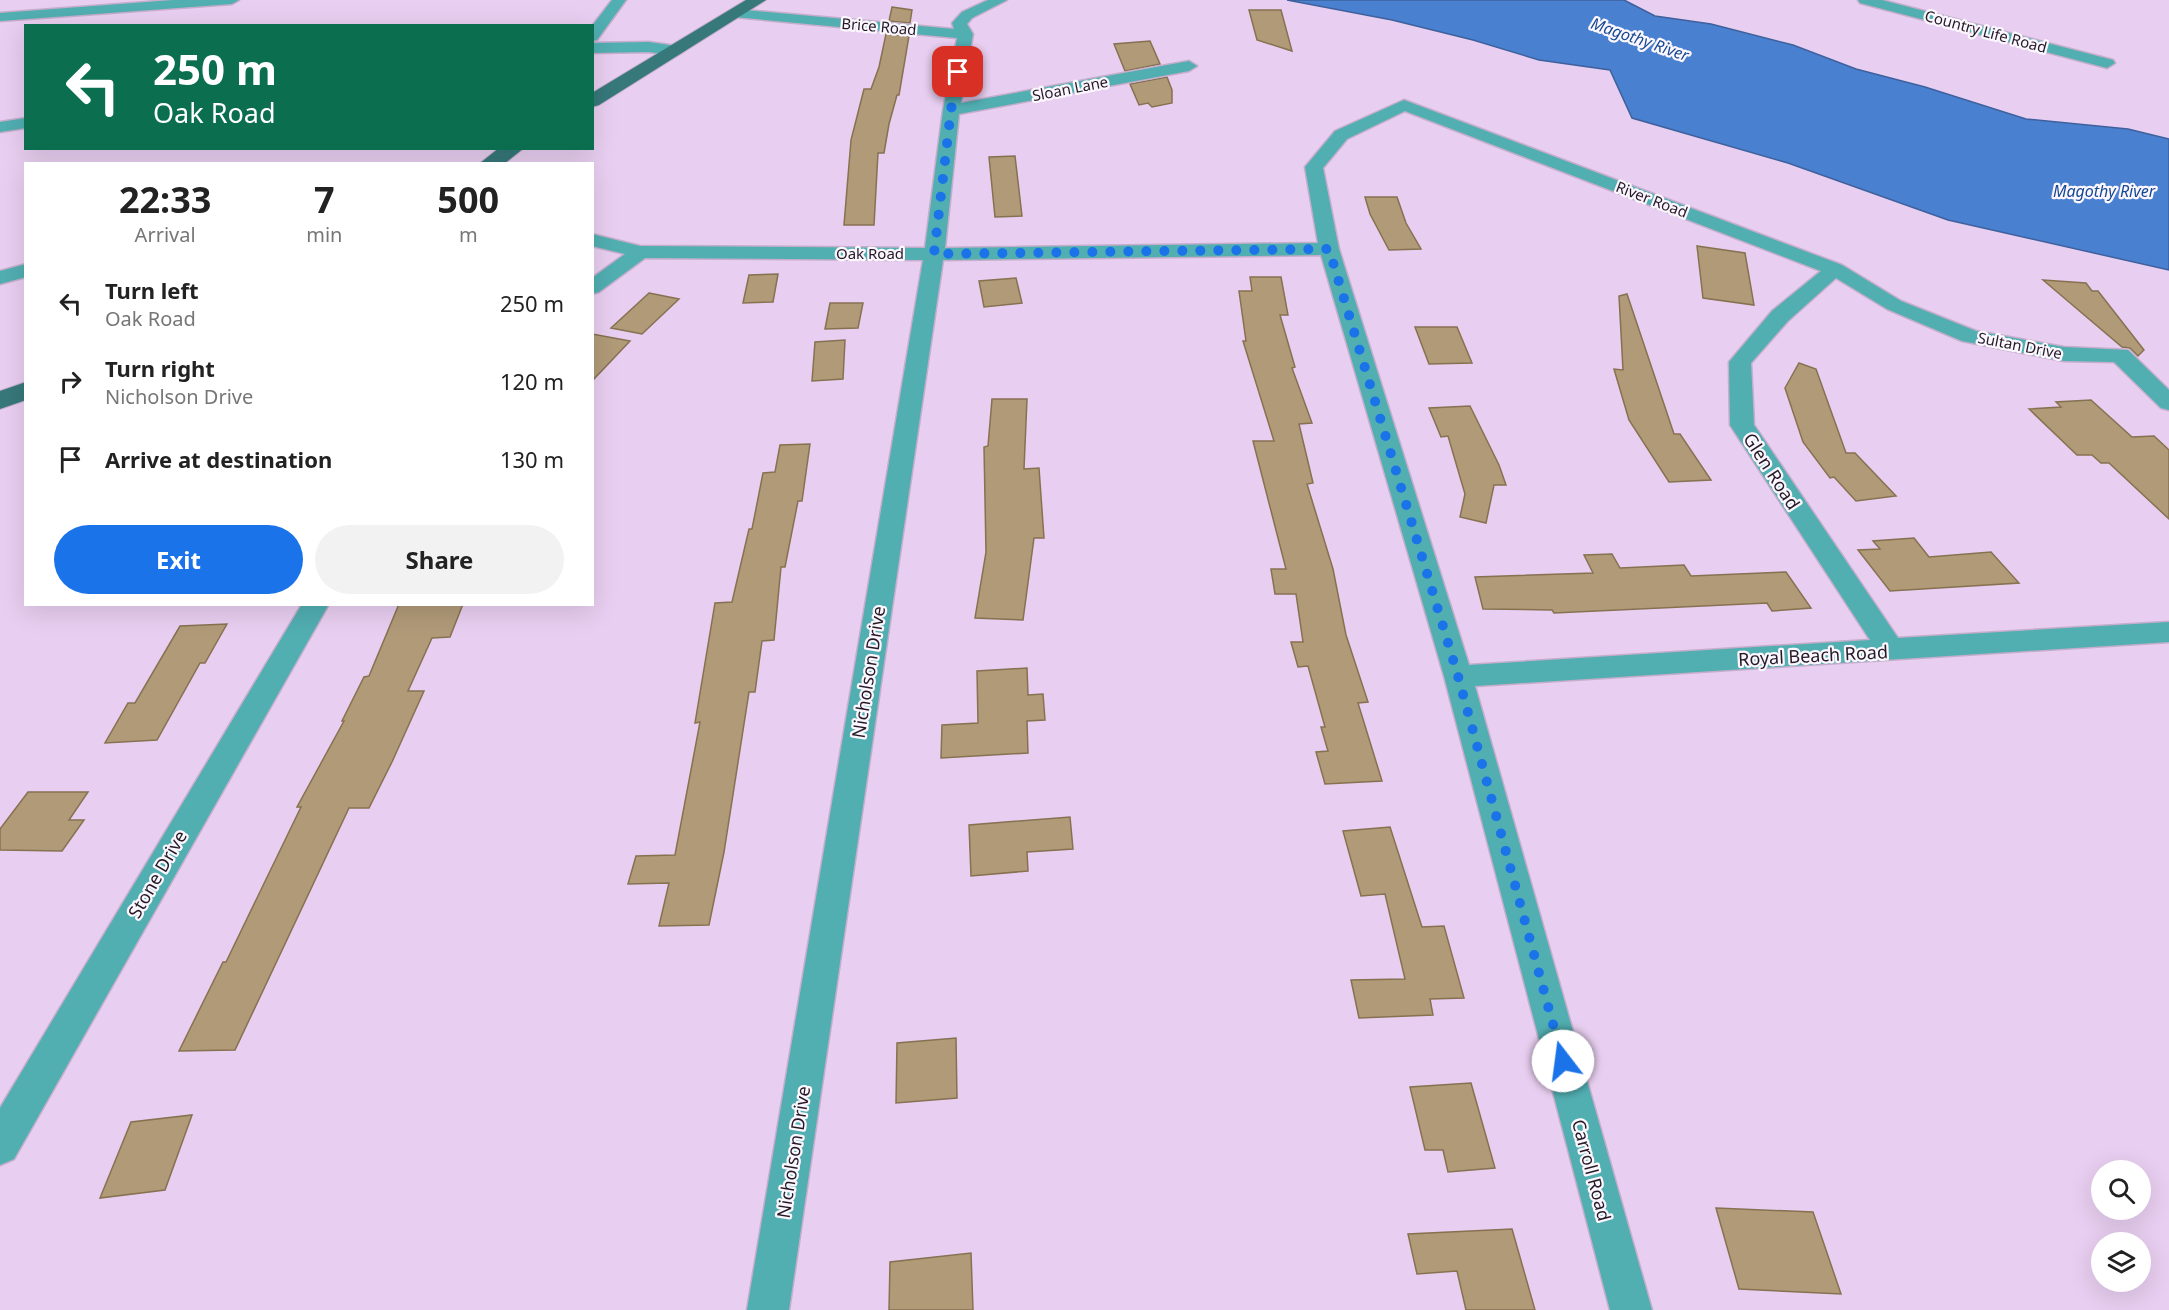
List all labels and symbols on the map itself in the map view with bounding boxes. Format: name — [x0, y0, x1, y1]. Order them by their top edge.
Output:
street label: Country Life Road — [1923, 5, 2049, 57]
water label: Magothy River — [1588, 12, 1692, 66]
street label: Brice Road — [841, 13, 917, 39]
pin — [932, 46, 983, 97]
street label: Sloan Lane — [1030, 71, 1110, 105]
street label: River Road — [1613, 176, 1691, 222]
water label: Magothy River — [2053, 180, 2156, 202]
street label: Oak Road — [836, 243, 904, 263]
street label: Sultan Drive — [1976, 327, 2064, 363]
street label: Glen Road — [1738, 428, 1806, 514]
street label: Nicholson Drive — [846, 604, 890, 740]
street label: Royal Beach Road — [1737, 639, 1889, 671]
street label: Stone Drive — [122, 826, 192, 922]
position arrow — [1531, 1029, 1595, 1093]
street label: Nicholson Drive — [771, 1084, 815, 1220]
street label: Carroll Road — [1567, 1117, 1617, 1223]

